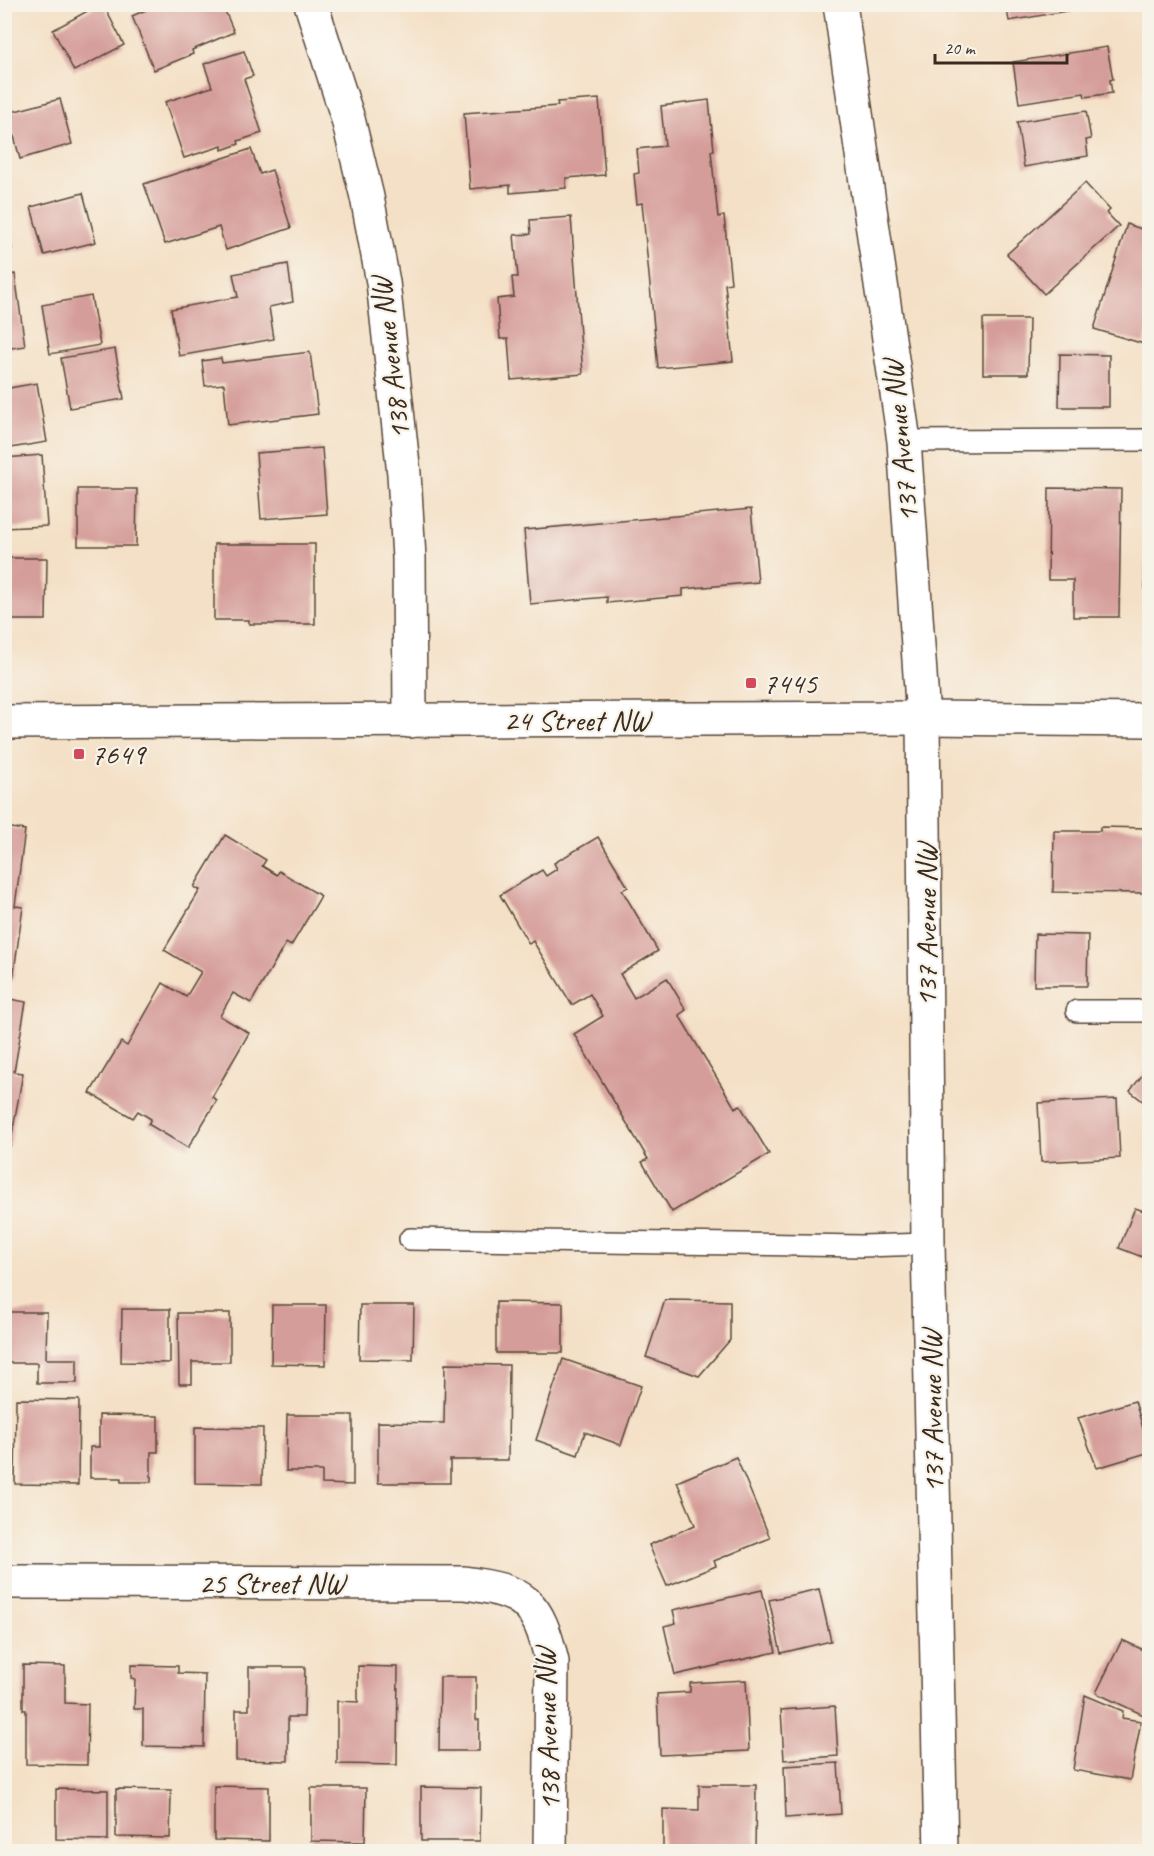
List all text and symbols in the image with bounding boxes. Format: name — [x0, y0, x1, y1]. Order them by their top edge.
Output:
scale bar — [935, 27, 1067, 65]
text: 20 m — [944, 37, 977, 59]
street label: 138 Avenue NW — [361, 271, 419, 441]
street label: 137 Avenue NW — [872, 354, 927, 524]
place label: 7445 — [763, 664, 818, 702]
marker: 7445 — [744, 676, 758, 690]
street label: 24 Street NW — [504, 701, 654, 739]
place label: 7649 — [91, 735, 147, 773]
marker: 7649 — [72, 747, 86, 761]
street label: 137 Avenue NW — [907, 840, 945, 1007]
street label: 137 Avenue NW — [912, 1326, 952, 1493]
street label: 25 Street NW — [199, 1564, 349, 1602]
street label: 138 Avenue NW — [525, 1643, 569, 1811]

